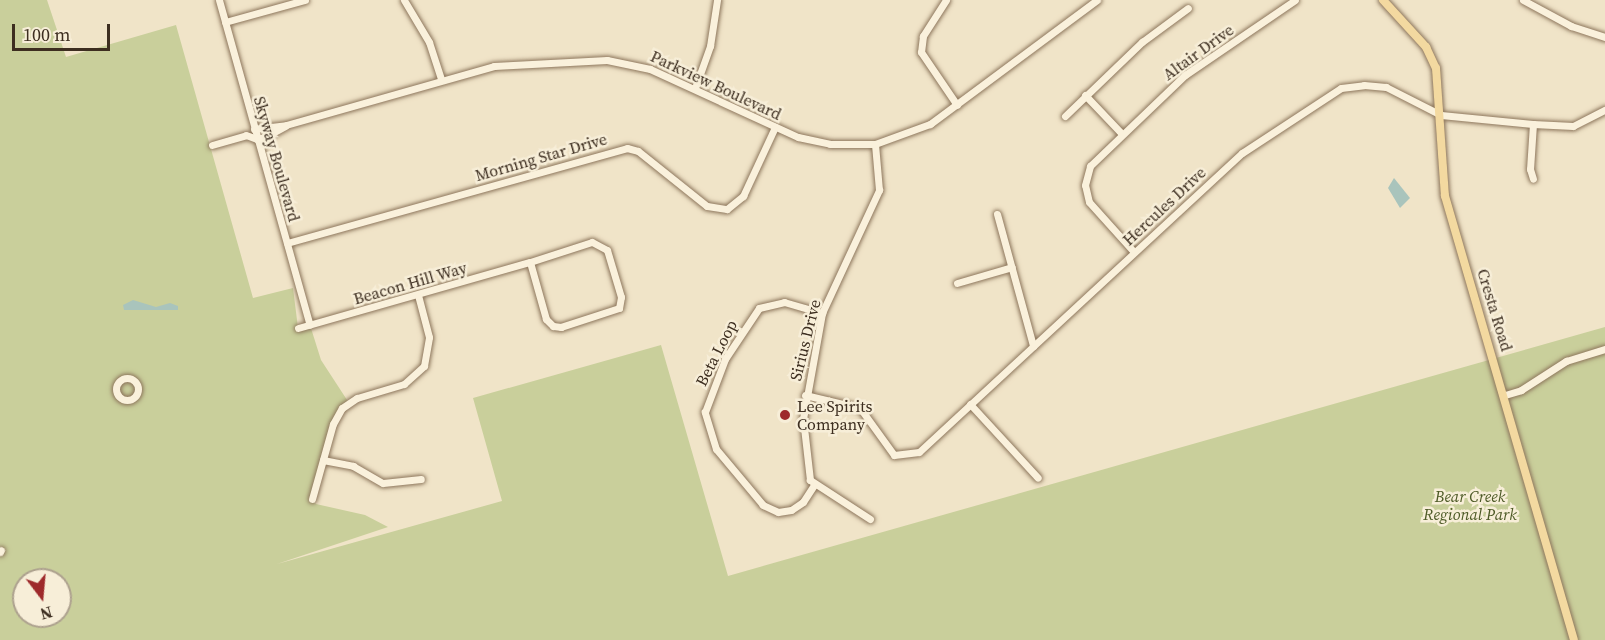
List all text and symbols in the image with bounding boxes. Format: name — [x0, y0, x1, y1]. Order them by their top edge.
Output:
scale bar — [15, 12, 112, 50]
street label: Altair Drive — [1159, 20, 1237, 84]
text: 100 m — [23, 22, 70, 47]
street label: Parkview Boulevard — [648, 46, 784, 124]
street label: Skyway Boulevard — [250, 94, 304, 224]
street label: Morning Star Drive — [473, 129, 609, 185]
street label: Hercules Drive — [1119, 163, 1209, 249]
street label: Beacon Hill Way — [351, 258, 469, 308]
street label: Cresta Road — [1473, 266, 1517, 354]
street label: Sirius Drive — [786, 297, 824, 383]
street label: Beta Loop — [691, 317, 741, 389]
place label: Lee Spirits Company — [797, 396, 872, 434]
marker: Lee Spirits Company — [778, 408, 792, 422]
park label: Bear Creek Regional Park — [1423, 486, 1517, 524]
north arrow — [12, 568, 72, 628]
text: N — [38, 601, 55, 626]

